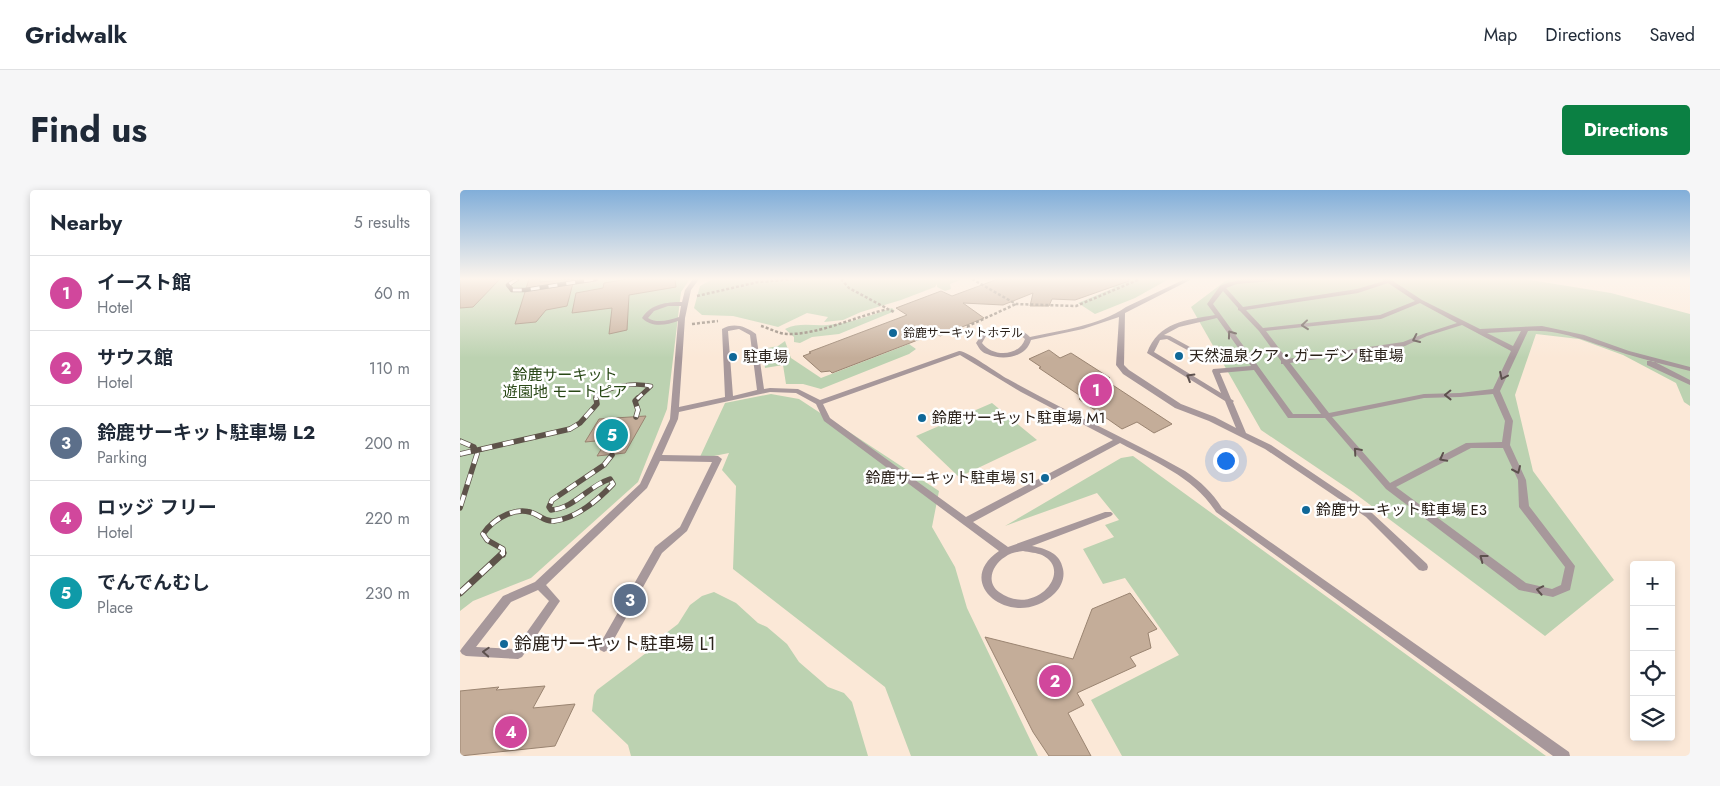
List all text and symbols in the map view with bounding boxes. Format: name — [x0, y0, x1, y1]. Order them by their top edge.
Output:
text: Gridwalk — [25, 17, 127, 52]
text: Map — [1484, 22, 1517, 48]
text: Directions — [1545, 22, 1621, 48]
text: Saved — [1649, 22, 1695, 48]
text: Find us — [30, 105, 147, 155]
button: Directions — [1562, 105, 1690, 155]
text: Nearby — [50, 208, 122, 238]
text: 5 results — [354, 211, 410, 234]
text: イースト館 — [97, 269, 191, 296]
text: 1 — [62, 282, 70, 305]
text: 60 m — [374, 282, 410, 305]
text: Hotel — [97, 296, 133, 319]
one-way arrow — [1301, 319, 1309, 330]
place label: 鈴鹿サーキットホテル — [903, 324, 1023, 342]
marker: 鈴鹿サーキットホテル — [887, 327, 899, 339]
one-way arrow — [1229, 331, 1237, 340]
one-way arrow — [1412, 332, 1421, 343]
text: サウス館 — [97, 344, 173, 371]
place label: 天然温泉クア・ガーデン 駐車場 — [1189, 345, 1404, 367]
place label: 駐車場 — [743, 346, 788, 368]
marker: 天然温泉クア・ガーデン 駐車場 — [1173, 350, 1185, 362]
marker: 駐車場 — [727, 351, 739, 363]
text: 2 — [61, 357, 71, 380]
text: 110 m — [369, 357, 410, 380]
park label: 鈴鹿サーキット 遊園地 モートピア — [503, 364, 627, 403]
text: Hotel — [97, 371, 133, 394]
pin: 1 — [1080, 371, 1112, 409]
one-way arrow — [1499, 371, 1510, 380]
one-way arrow — [1187, 374, 1196, 384]
one-way arrow — [1443, 390, 1451, 401]
place label: 鈴鹿サーキット駐車場 M1 — [932, 407, 1105, 429]
marker: 鈴鹿サーキット駐車場 M1 — [916, 412, 928, 424]
pin: 5 — [596, 416, 628, 454]
text: 鈴鹿サーキット駐車場 L2 — [97, 419, 315, 446]
text: 3 — [61, 432, 71, 455]
text: 200 m — [364, 432, 410, 455]
text: Parking — [97, 446, 147, 469]
one-way arrow — [1354, 447, 1363, 456]
your location — [1213, 448, 1239, 474]
one-way arrow — [1439, 452, 1448, 462]
one-way arrow — [1511, 465, 1522, 474]
place label: 鈴鹿サーキット駐車場 S1 — [866, 467, 1035, 489]
marker: 鈴鹿サーキット駐車場 S1 — [1039, 472, 1051, 484]
text: ロッジ フリー — [97, 494, 217, 521]
place label: 鈴鹿サーキット駐車場 E3 — [1316, 499, 1487, 521]
marker: 鈴鹿サーキット駐車場 E3 — [1300, 504, 1312, 516]
text: 4 — [60, 507, 72, 530]
text: 220 m — [365, 507, 410, 530]
text: Hotel — [97, 521, 133, 544]
one-way arrow — [1480, 555, 1489, 563]
map controls — [1630, 561, 1675, 741]
button: + — [1630, 561, 1675, 606]
text: でんでんむし — [97, 569, 210, 596]
pin: 3 — [614, 581, 646, 619]
text: 5 — [61, 582, 71, 605]
text: 230 m — [365, 582, 410, 605]
one-way arrow — [1535, 585, 1544, 596]
text: Place — [97, 596, 133, 619]
button: − — [1630, 606, 1675, 651]
place label: 鈴鹿サーキット駐車場 L1 — [514, 631, 716, 657]
marker: 鈴鹿サーキット駐車場 L1 — [498, 638, 510, 650]
one-way arrow — [482, 647, 490, 658]
button: locate — [1630, 651, 1675, 696]
pin: 2 — [1039, 662, 1071, 700]
button: layers — [1630, 696, 1675, 741]
pin: 4 — [495, 713, 527, 751]

